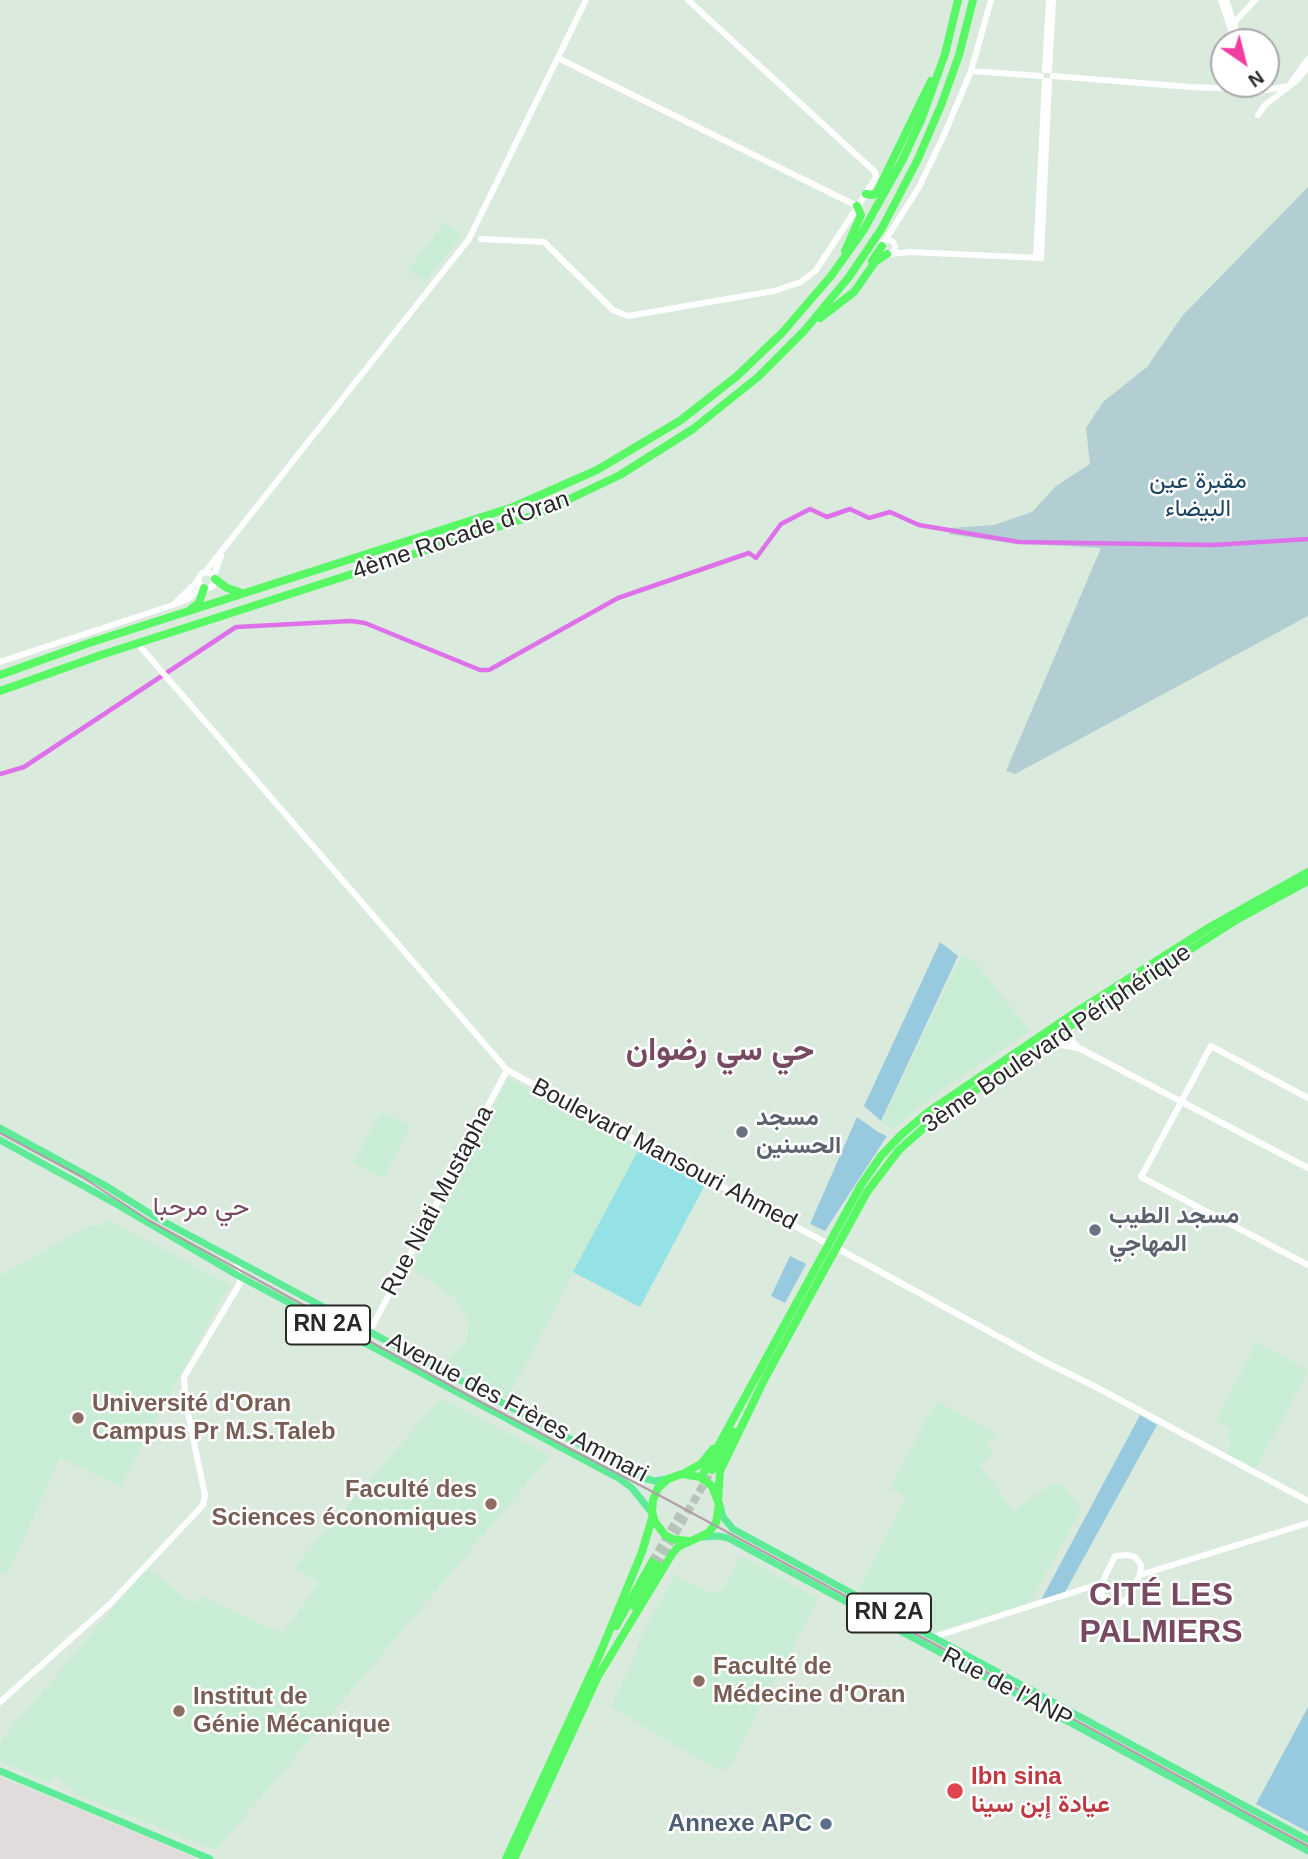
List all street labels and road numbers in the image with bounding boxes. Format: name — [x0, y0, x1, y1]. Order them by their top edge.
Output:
street label: 4ème Rocade d'Oran — [349, 485, 573, 587]
street label: 3ème Boulevard Périphérique — [917, 938, 1197, 1140]
street label: Boulevard Mansouri Ahmed — [526, 1073, 802, 1237]
street label: Rue Niati Mustapha — [376, 1101, 500, 1301]
road number: RN 2A — [286, 1306, 370, 1344]
street label: Avenue des Frères Ammari — [381, 1327, 653, 1489]
road number: RN 2A — [847, 1594, 931, 1632]
street label: Rue de l'ANP — [937, 1642, 1077, 1734]

